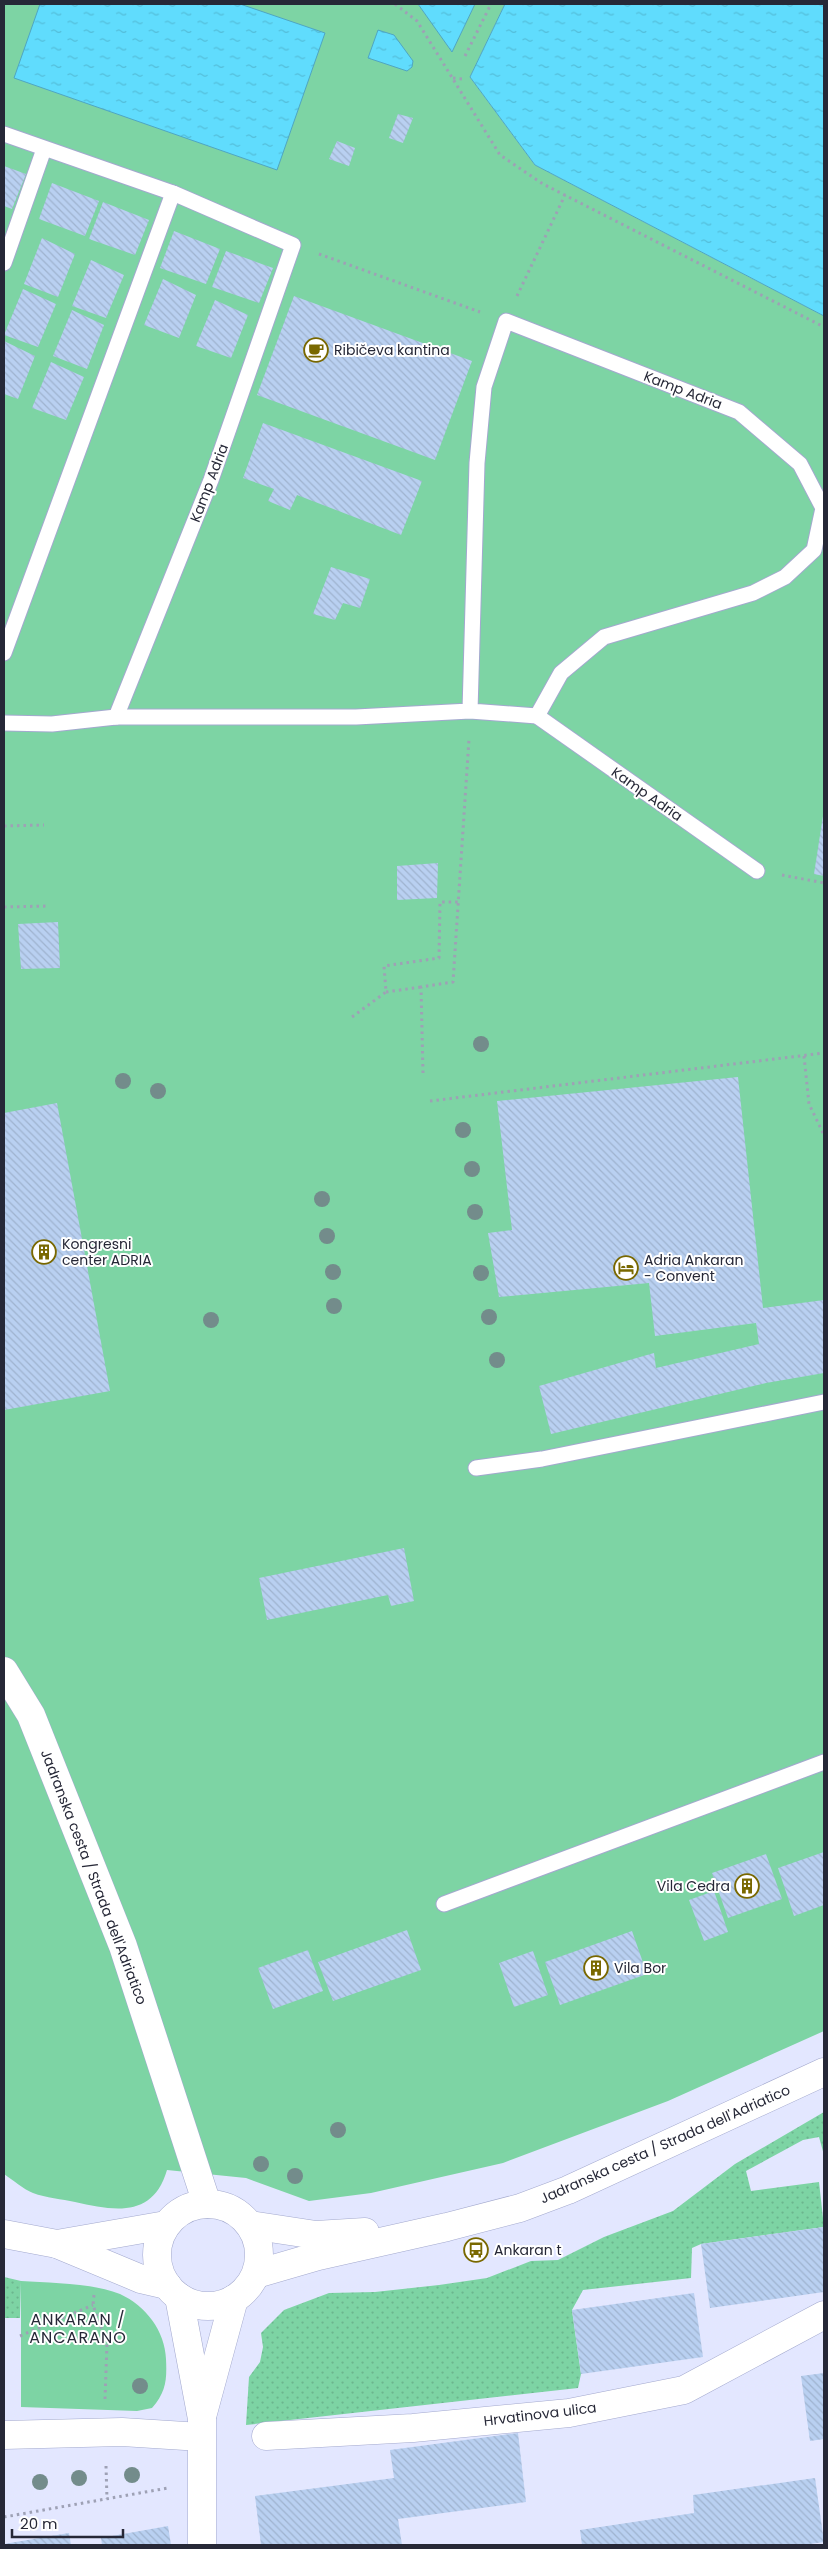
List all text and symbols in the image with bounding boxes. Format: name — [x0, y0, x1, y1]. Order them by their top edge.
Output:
cafe icon: Ribičeva kantina — [303, 337, 329, 363]
place label: Ribičeva kantina — [334, 340, 450, 360]
street label: Kamp Adria — [641, 366, 725, 414]
street label: Kamp Adria — [185, 441, 233, 525]
street label: Kamp Adria — [607, 762, 687, 826]
place label: Kongresni center ADRIA — [62, 1234, 152, 1270]
building icon: Kongresni center ADRIA — [31, 1239, 57, 1265]
place label: Adria Ankaran - Convent — [644, 1250, 743, 1286]
hotel icon: Adria Ankaran - Convent — [613, 1255, 639, 1281]
street label: Jadranska cesta / Strada dell'Adriatico — [36, 1747, 152, 2008]
building icon: Vila Cedra — [734, 1873, 760, 1899]
place label: Vila Cedra — [657, 1876, 730, 1896]
building icon: Vila Bor — [583, 1955, 609, 1981]
place label: Vila Bor — [614, 1958, 666, 1978]
street label: Jadranska cesta / Strada dell'Adriatico — [537, 2080, 793, 2208]
bus stop icon: Ankaran t — [463, 2237, 489, 2263]
place label: Ankaran t — [494, 2240, 562, 2260]
district label: ANKARAN / ANCARANO — [29, 2308, 127, 2349]
street label: Hrvatinova ulica — [482, 2397, 598, 2431]
scale bar — [12, 2506, 124, 2538]
text: 20 m — [20, 2513, 58, 2534]

